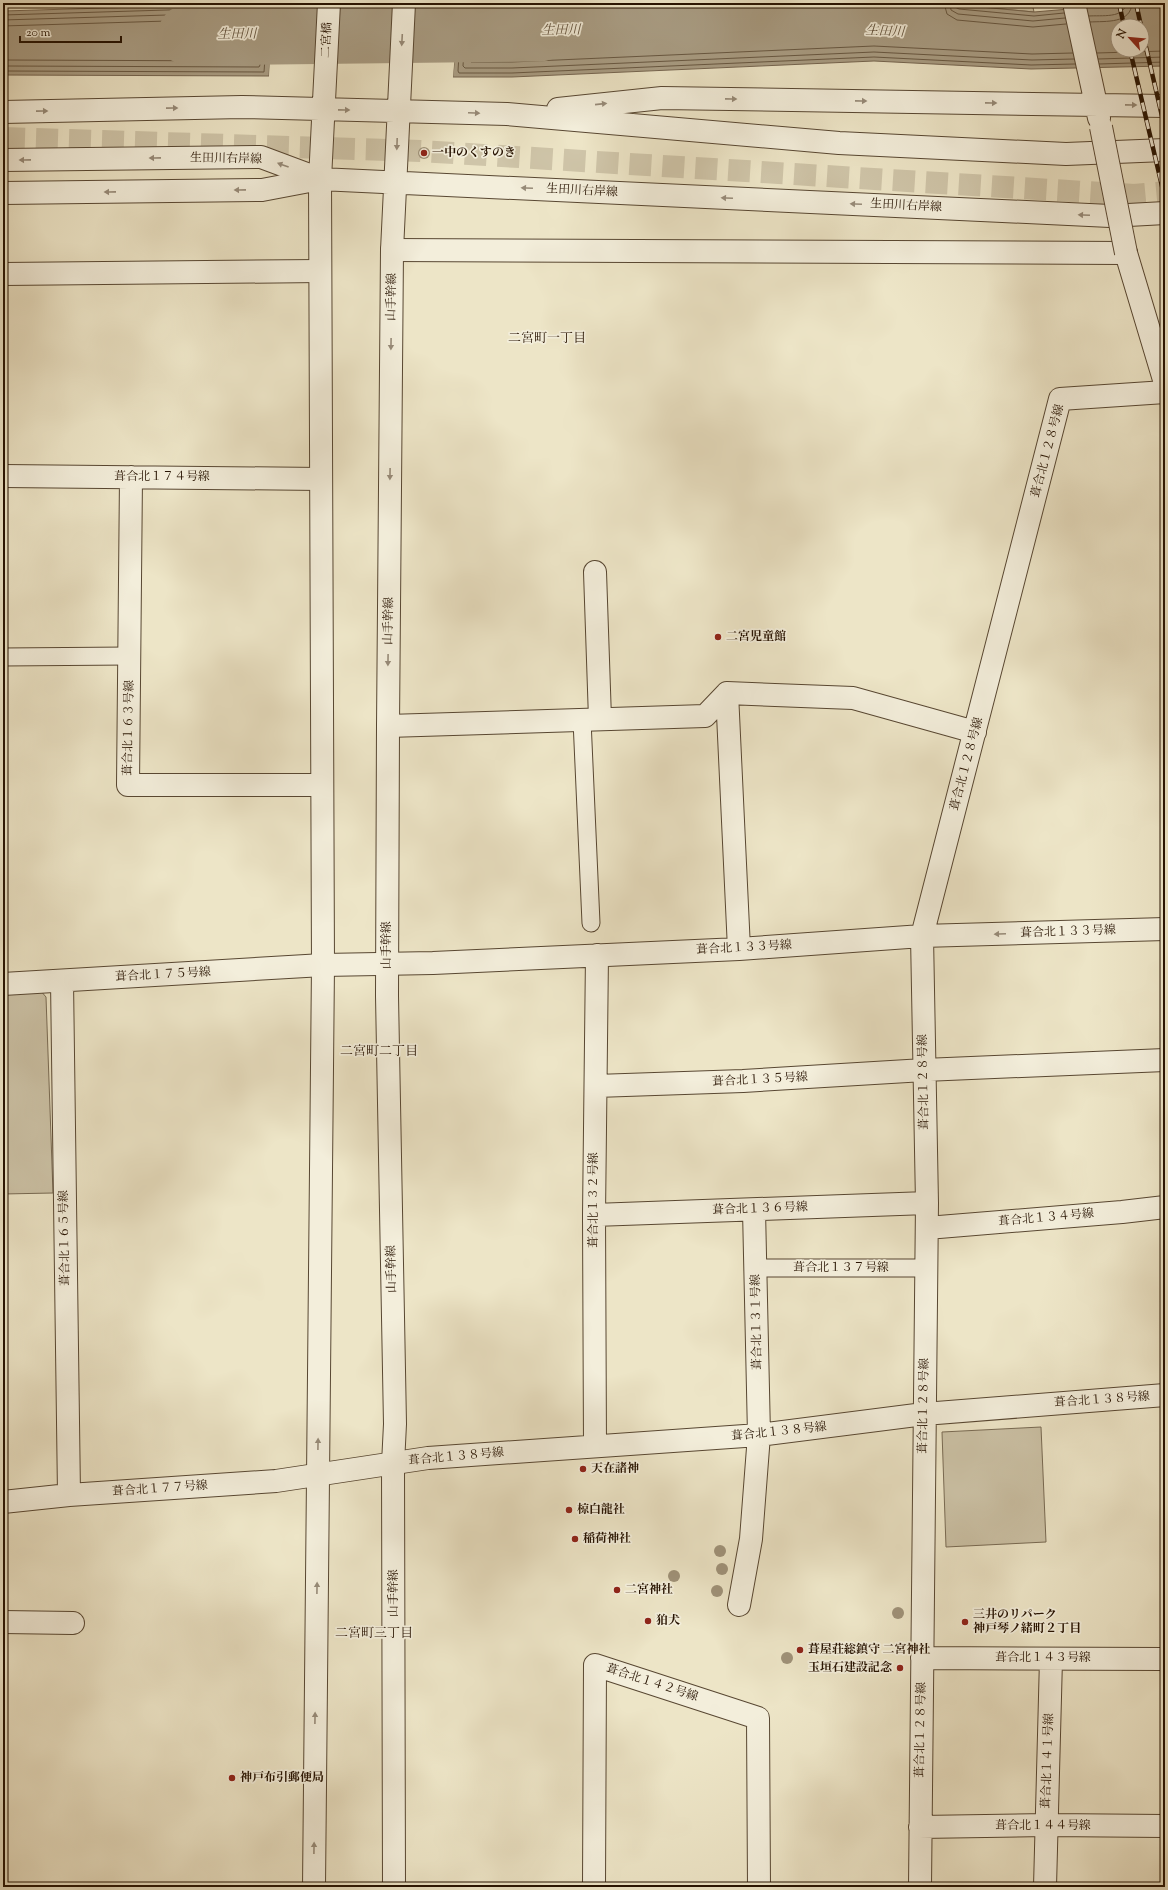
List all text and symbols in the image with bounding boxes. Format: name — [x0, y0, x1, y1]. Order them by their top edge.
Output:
scale bar — [20, 18, 121, 44]
north arrow — [1110, 18, 1150, 58]
street label: 二宮橋 — [317, 22, 337, 58]
water label: 生田川 — [541, 22, 583, 40]
water label: 生田川 — [865, 22, 907, 42]
text: 20 m — [26, 24, 51, 42]
water label: 生田川 — [217, 26, 259, 44]
text: N — [1112, 26, 1131, 42]
one-way arrow — [399, 34, 406, 46]
one-way arrow — [725, 96, 738, 102]
one-way arrow — [855, 98, 868, 104]
one-way arrow — [985, 100, 998, 106]
one-way arrow — [595, 101, 607, 108]
one-way arrow — [1125, 102, 1138, 108]
one-way arrow — [166, 105, 179, 111]
one-way arrow — [338, 107, 351, 113]
one-way arrow — [36, 108, 49, 114]
one-way arrow — [468, 110, 481, 116]
one-way arrow — [394, 138, 400, 151]
place label: 一中のくすのき — [432, 144, 516, 162]
marker: 一中のくすのき — [419, 148, 429, 158]
street label: 生田川右岸線 — [190, 149, 262, 169]
one-way arrow — [148, 155, 161, 161]
one-way arrow — [19, 156, 31, 163]
one-way arrow — [277, 162, 289, 168]
street label: 生田川右岸線 — [546, 180, 618, 202]
one-way arrow — [520, 185, 533, 191]
one-way arrow — [233, 187, 246, 193]
one-way arrow — [103, 189, 116, 195]
one-way arrow — [721, 194, 733, 201]
street label: 生田川右岸線 — [870, 195, 942, 217]
one-way arrow — [849, 201, 862, 207]
one-way arrow — [1077, 212, 1090, 218]
street label: 山手幹線 — [383, 273, 401, 321]
district label: 二宮町一丁目 — [508, 330, 586, 348]
one-way arrow — [388, 338, 394, 351]
street label: 葺合北１２８号線 — [1027, 402, 1069, 500]
street label: 葺合北１７４号線 — [114, 468, 210, 486]
one-way arrow — [387, 468, 393, 481]
street label: 山手幹線 — [380, 597, 398, 645]
place label: 二宮児童館 — [726, 628, 786, 646]
marker: 二宮児童館 — [713, 632, 723, 642]
one-way arrow — [385, 654, 391, 667]
street label: 葺合北１６３号線 — [119, 680, 139, 776]
street label: 葺合北１２８号線 — [946, 715, 988, 813]
street label: 山手幹線 — [378, 921, 396, 969]
street label: 葺合北１３３号線 — [1020, 921, 1116, 943]
one-way arrow — [993, 931, 1006, 937]
street label: 葺合北１３３号線 — [696, 936, 792, 960]
street label: 葺合北１７５号線 — [115, 963, 211, 987]
street label: 葺合北１２８号線 — [914, 1034, 934, 1130]
district label: 二宮町二丁目 — [340, 1043, 418, 1061]
street label: 葺合北１３５号線 — [712, 1068, 808, 1092]
street label: 葺合北１３２号線 — [585, 1152, 603, 1248]
street label: 葺合北１６５号線 — [55, 1190, 75, 1286]
street label: 葺合北１３６号線 — [712, 1198, 808, 1220]
street label: 葺合北１３４号線 — [997, 1205, 1095, 1231]
street label: 山手幹線 — [383, 1245, 401, 1293]
street label: 葺合北１３７号線 — [793, 1259, 889, 1277]
street label: 葺合北１３１号線 — [747, 1274, 767, 1370]
street label: 葺合北１２８号線 — [914, 1358, 934, 1454]
street label: 葺合北１３８号線 — [1053, 1388, 1151, 1412]
street label: 葺合北１３８号線 — [730, 1418, 828, 1446]
one-way arrow — [315, 1437, 321, 1450]
street label: 葺合北１３８号線 — [407, 1444, 505, 1470]
place label: 天在諸神 — [591, 1460, 639, 1478]
marker: 天在諸神 — [578, 1464, 588, 1474]
street label: 葺合北１７７号線 — [111, 1477, 209, 1501]
place label: 椋白龍社 — [577, 1501, 625, 1519]
marker: 椋白龍社 — [564, 1505, 574, 1515]
place label: 稲荷神社 — [583, 1530, 631, 1548]
marker: 稲荷神社 — [570, 1534, 580, 1544]
street label: 山手幹線 — [385, 1569, 403, 1617]
one-way arrow — [314, 1581, 320, 1594]
place label: 二宮神社 — [625, 1581, 673, 1599]
marker: 二宮神社 — [612, 1585, 622, 1595]
place label: 三井のリパーク 神戸琴ノ緒町２丁目 — [973, 1606, 1081, 1638]
place label: 狛犬 — [656, 1612, 680, 1630]
marker: 狛犬 — [643, 1616, 653, 1626]
marker: 三井のリパーク 神戸琴ノ緒町２丁目 — [960, 1617, 970, 1627]
district label: 二宮町三丁目 — [335, 1625, 413, 1643]
place label: 葺屋荘総鎮守 二宮神社 — [808, 1641, 931, 1659]
marker: 葺屋荘総鎮守 二宮神社 — [795, 1645, 805, 1655]
street label: 葺合北１４３号線 — [995, 1649, 1091, 1667]
place label: 玉垣石建設記念 — [808, 1659, 892, 1677]
street label: 葺合北１４２号線 — [604, 1660, 700, 1706]
marker: 玉垣石建設記念 — [895, 1663, 905, 1673]
street label: 葺合北１２８号線 — [911, 1682, 931, 1778]
one-way arrow — [312, 1711, 318, 1724]
street label: 葺合北１４１号線 — [1037, 1713, 1059, 1809]
place label: 神戸布引郵便局 — [240, 1769, 324, 1787]
marker: 神戸布引郵便局 — [227, 1773, 237, 1783]
street label: 葺合北１４４号線 — [995, 1817, 1091, 1835]
one-way arrow — [311, 1841, 317, 1854]

